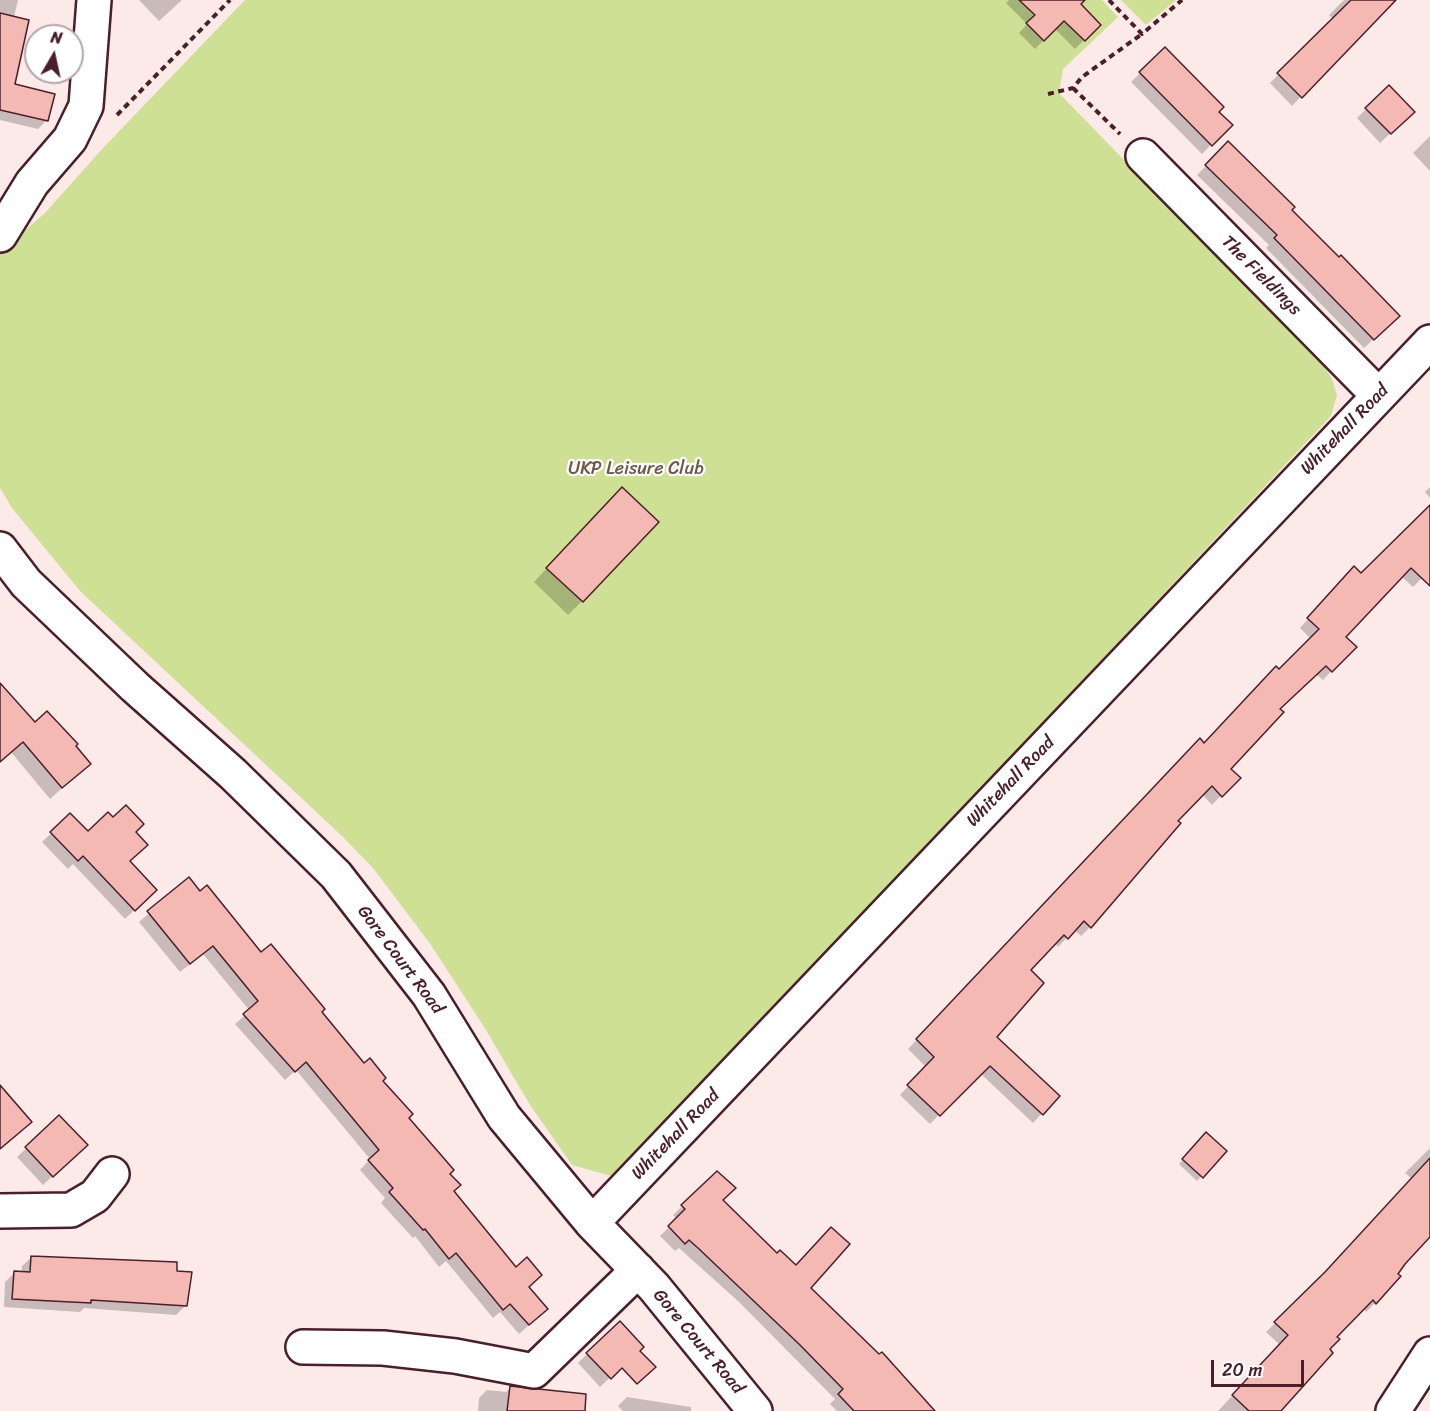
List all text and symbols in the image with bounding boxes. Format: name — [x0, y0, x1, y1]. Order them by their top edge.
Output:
text: N — [49, 23, 64, 53]
north arrow — [24, 24, 84, 84]
street label: The Fieldings — [1217, 232, 1305, 320]
street label: Whitehall Road — [1296, 380, 1394, 480]
park label: UKP Leisure Club — [568, 458, 704, 480]
street label: Whitehall Road — [962, 732, 1060, 832]
street label: Gore Court Road — [352, 902, 448, 1018]
street label: Whitehall Road — [627, 1085, 725, 1185]
street label: Gore Court Road — [648, 1285, 748, 1399]
scale bar — [1214, 1348, 1307, 1386]
text: 20 m — [1222, 1354, 1262, 1386]

